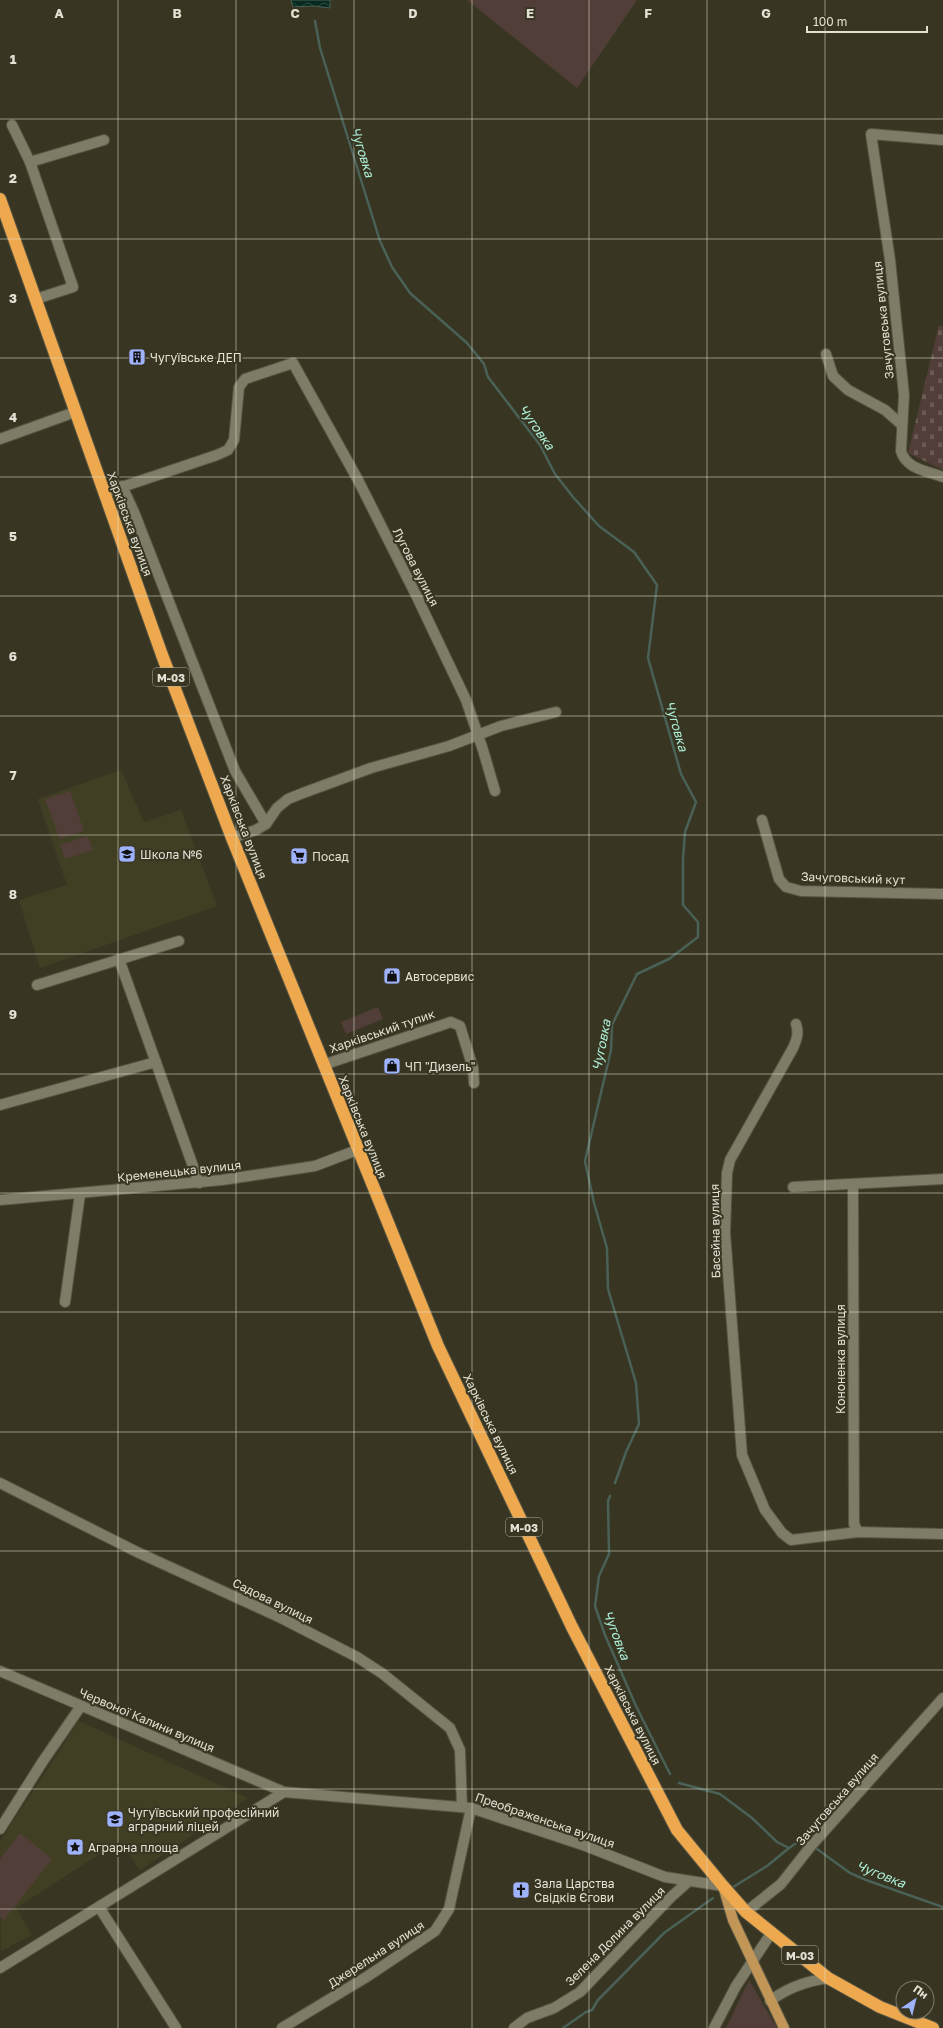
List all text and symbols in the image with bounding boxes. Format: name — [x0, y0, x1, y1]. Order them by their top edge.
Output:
text: A — [54, 5, 64, 21]
text: B — [172, 5, 182, 21]
text: C — [290, 5, 300, 21]
text: D — [408, 5, 418, 21]
text: E — [526, 5, 534, 21]
text: F — [644, 5, 652, 21]
text: G — [761, 5, 771, 21]
scale bar — [807, 8, 927, 34]
text: 100 m — [813, 14, 847, 29]
text: 1 — [10, 51, 17, 67]
water label: Чуговка — [348, 125, 378, 180]
text: 2 — [9, 170, 17, 186]
street label: Зачуговська вулиця — [869, 260, 897, 380]
text: 3 — [9, 290, 17, 306]
building icon: Чугуївське ДЕП — [127, 347, 147, 367]
place label: Чугуївське ДЕП — [150, 350, 242, 365]
water label: Чуговка — [516, 401, 559, 453]
text: 4 — [9, 409, 17, 425]
street label: Харківська вулиця — [104, 470, 156, 578]
street label: Лугова вулиця — [390, 525, 442, 609]
text: 5 — [9, 528, 17, 544]
text: 6 — [9, 648, 17, 664]
road number: М-03 — [153, 668, 189, 686]
water label: Чуговка — [662, 699, 692, 754]
text: 7 — [9, 767, 17, 783]
street label: Харківська вулиця — [217, 773, 271, 881]
school or university icon: Школа №6 — [117, 844, 137, 864]
supermarket icon: Посад — [289, 846, 309, 866]
place label: Школа №6 — [140, 847, 203, 862]
place label: Посад — [312, 849, 349, 864]
street label: Зачуговський кут — [801, 869, 906, 887]
text: 8 — [9, 886, 17, 902]
shop icon: Автосервис — [382, 966, 402, 986]
place label: Автосервис — [405, 969, 475, 984]
text: 9 — [9, 1006, 17, 1022]
street label: Харківський тупик — [327, 1006, 437, 1056]
water label: Чуговка — [588, 1017, 614, 1072]
shop icon: ЧП "Дизель" — [382, 1056, 402, 1076]
place label: ЧП "Дизель" — [405, 1059, 476, 1074]
street label: Харківська вулиця — [335, 1073, 391, 1181]
street label: Кременецька вулиця — [116, 1157, 242, 1185]
street label: Басейна вулиця — [707, 1184, 723, 1278]
street label: Кононенка вулиця — [833, 1304, 848, 1414]
street label: Харківська вулиця — [460, 1371, 522, 1477]
road number: М-03 — [506, 1518, 542, 1536]
street label: Садова вулиця — [230, 1575, 316, 1627]
water label: Чуговка — [600, 1608, 634, 1663]
street label: Харківська вулиця — [601, 1663, 665, 1767]
street label: Червоної Калини вулиця — [77, 1685, 217, 1755]
street label: Зачуговська вулиця — [793, 1749, 881, 1849]
street label: Преображенська вулиця — [473, 1789, 617, 1851]
place label: Чугуївський професійний аграрний ліцей — [128, 1805, 279, 1834]
school or university icon: Чугуївський професійний аграрний ліцей — [105, 1809, 125, 1829]
place icon: Аграрна площа — [65, 1837, 85, 1857]
place label: Аграрна площа — [88, 1840, 179, 1855]
water label: Чуговка — [854, 1857, 909, 1891]
place label: Зала Царства Свідків Єгови — [534, 1876, 615, 1905]
church icon: Зала Царства Свідків Єгови — [511, 1880, 531, 1900]
street label: Зелена Долина вулиця — [562, 1883, 668, 1989]
street label: Джерельна вулиця — [325, 1917, 427, 1991]
road number: М-03 — [782, 1946, 818, 1964]
north arrow — [895, 1980, 935, 2020]
text: Пн — [911, 1982, 931, 2001]

